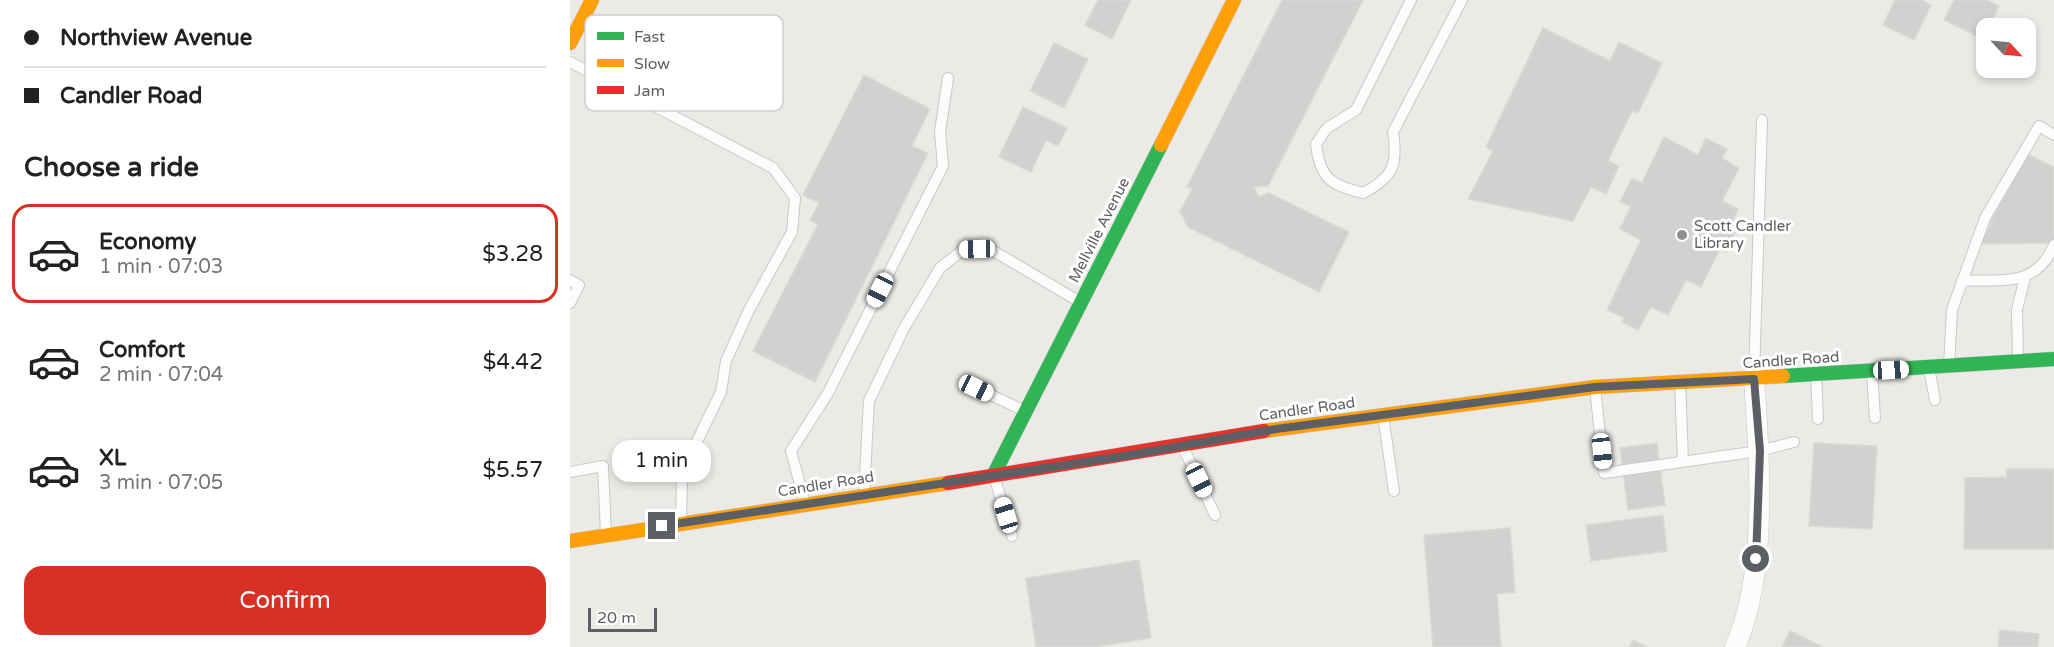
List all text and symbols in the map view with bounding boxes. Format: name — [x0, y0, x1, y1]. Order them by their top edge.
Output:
legend — [585, 15, 783, 111]
north arrow — [1976, 18, 2036, 78]
map controls — [1976, 18, 2036, 78]
text: Northview Avenue — [60, 25, 252, 51]
text: Fast — [634, 27, 665, 47]
text: Slow — [634, 54, 670, 74]
text: Jam — [634, 81, 665, 101]
text: Candler Road — [60, 83, 202, 109]
text: Choose a ride — [24, 151, 199, 184]
street label: Mellville Avenue — [1065, 174, 1133, 286]
place label: Scott Candler Library — [1694, 217, 1791, 252]
icon: car — [27, 227, 81, 281]
marker: Scott Candler Library — [1675, 228, 1689, 242]
text: Economy — [99, 229, 196, 255]
car — [959, 240, 995, 258]
text: $3.28 — [482, 241, 543, 267]
text: 1 min · 07:03 — [99, 255, 223, 279]
car — [864, 270, 896, 310]
icon: car — [27, 335, 81, 389]
text: Comfort — [99, 337, 185, 363]
street label: Candler Road — [1742, 348, 1840, 372]
text: $4.42 — [483, 349, 543, 375]
car — [1873, 360, 1909, 380]
text: 2 min · 07:04 — [99, 363, 223, 387]
car — [956, 372, 996, 404]
street label: Candler Road — [1258, 393, 1356, 425]
car — [1591, 432, 1613, 470]
callout: 1 min — [612, 439, 712, 481]
icon: car — [27, 443, 81, 497]
text: XL — [99, 445, 126, 471]
text: 1 min — [635, 449, 688, 473]
text: $5.57 — [482, 457, 543, 483]
car — [1183, 460, 1215, 500]
street label: Candler Road — [777, 468, 875, 500]
text: 3 min · 07:05 — [99, 471, 223, 495]
car — [992, 495, 1020, 535]
route end — [648, 512, 675, 539]
route start — [1742, 545, 1769, 572]
button: Confirm — [24, 566, 546, 635]
scale bar — [588, 605, 657, 632]
text: 20 m — [597, 608, 636, 628]

